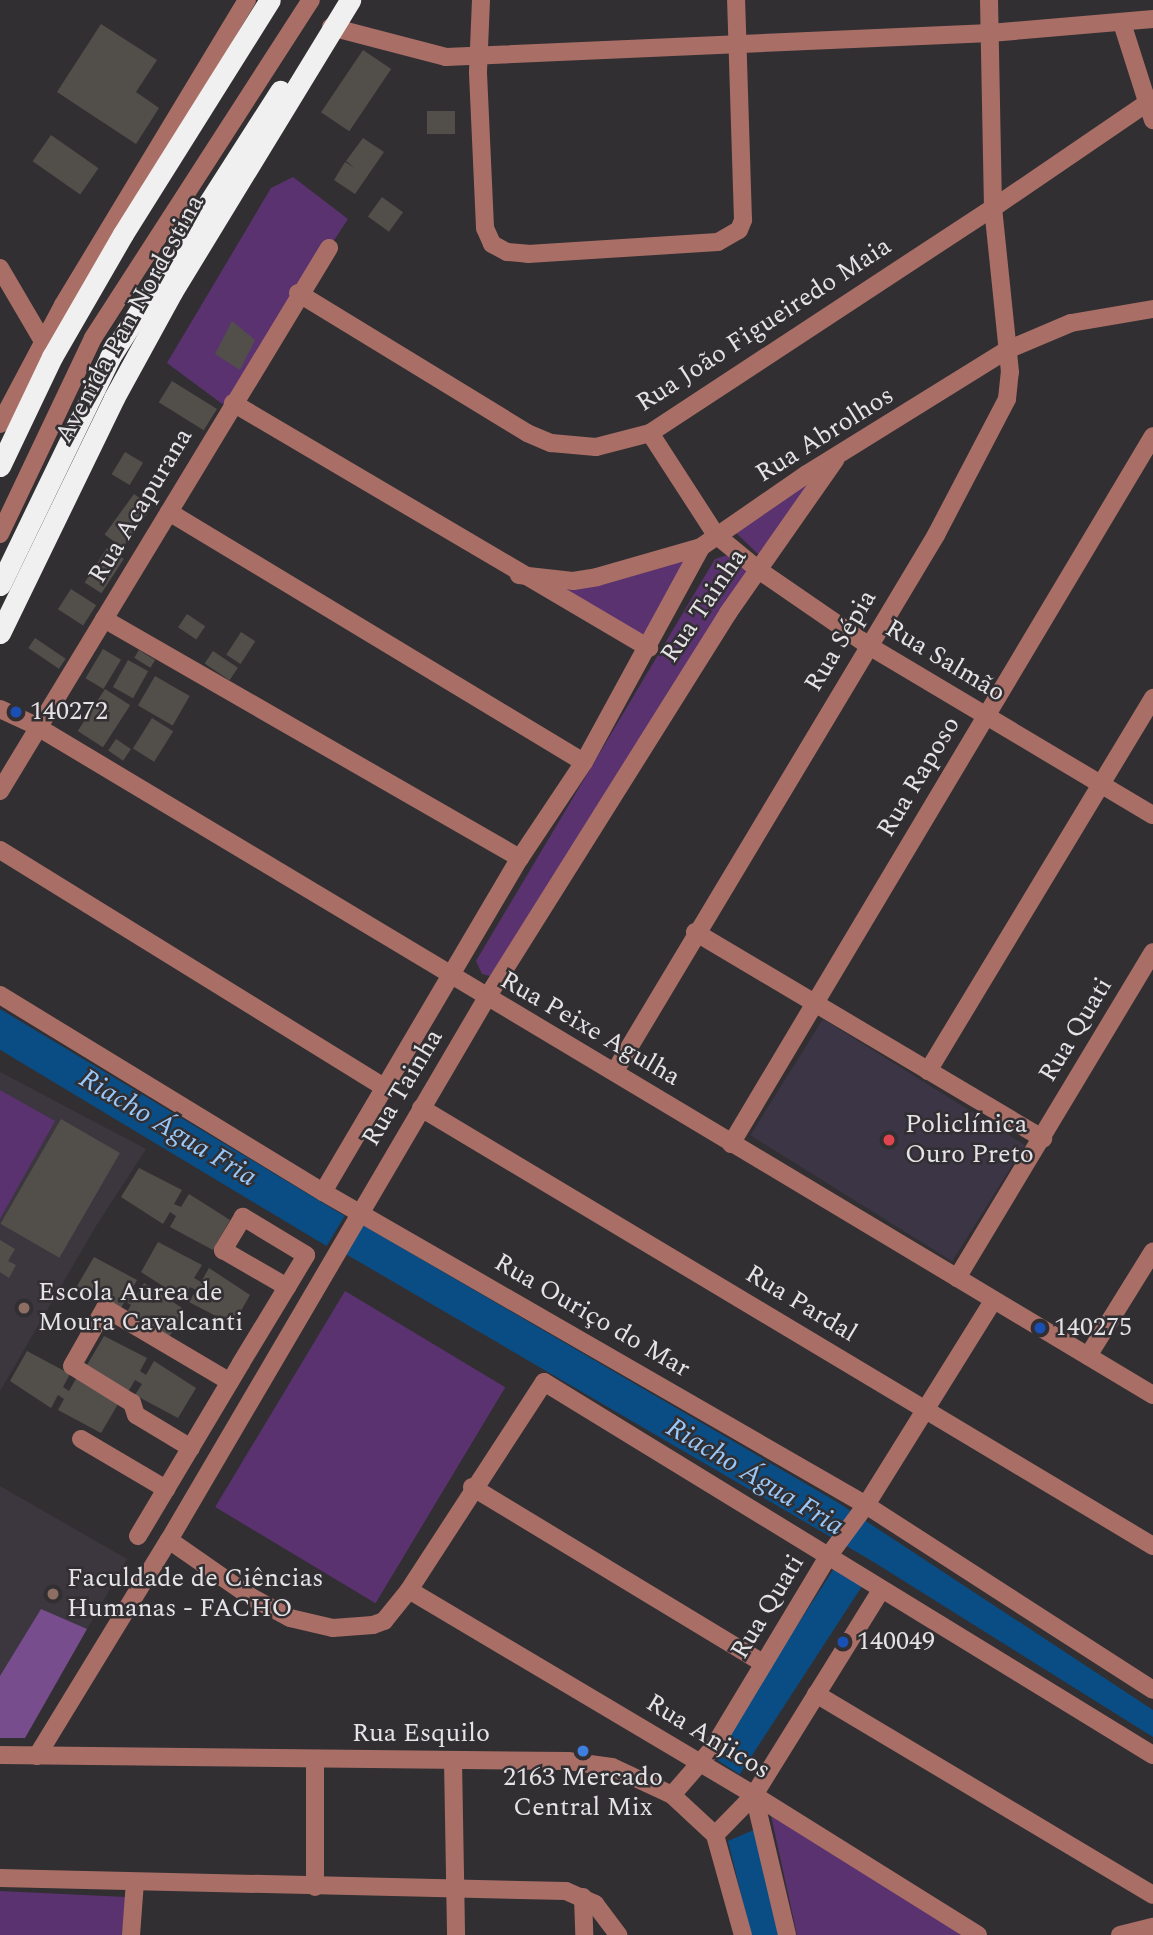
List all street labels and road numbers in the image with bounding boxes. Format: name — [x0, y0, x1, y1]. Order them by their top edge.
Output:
street label: Avenida Pan Nordestina — [49, 189, 211, 449]
street label: Rua João Figueiredo Maia — [631, 231, 897, 419]
street label: Rua Abrolhos — [750, 380, 900, 490]
street label: Rua Acapurana — [82, 423, 200, 589]
street label: Rua Tainha — [654, 543, 754, 669]
street label: Rua Sépia — [798, 584, 884, 698]
street label: Rua Salmão — [879, 613, 1011, 709]
street label: Rua Raposo — [871, 711, 967, 843]
street label: Rua Peixe Agulha — [494, 965, 686, 1093]
street label: Rua Quati — [1033, 972, 1119, 1088]
street label: Rua Tainha — [356, 1024, 450, 1152]
street label: Rua Ouriço do Mar — [488, 1247, 696, 1385]
street label: Rua Pardal — [739, 1258, 863, 1350]
street label: Rua Quati — [725, 1549, 811, 1665]
street label: Rua Anjicos — [640, 1688, 776, 1786]
street label: Rua Esquilo — [352, 1718, 490, 1750]

